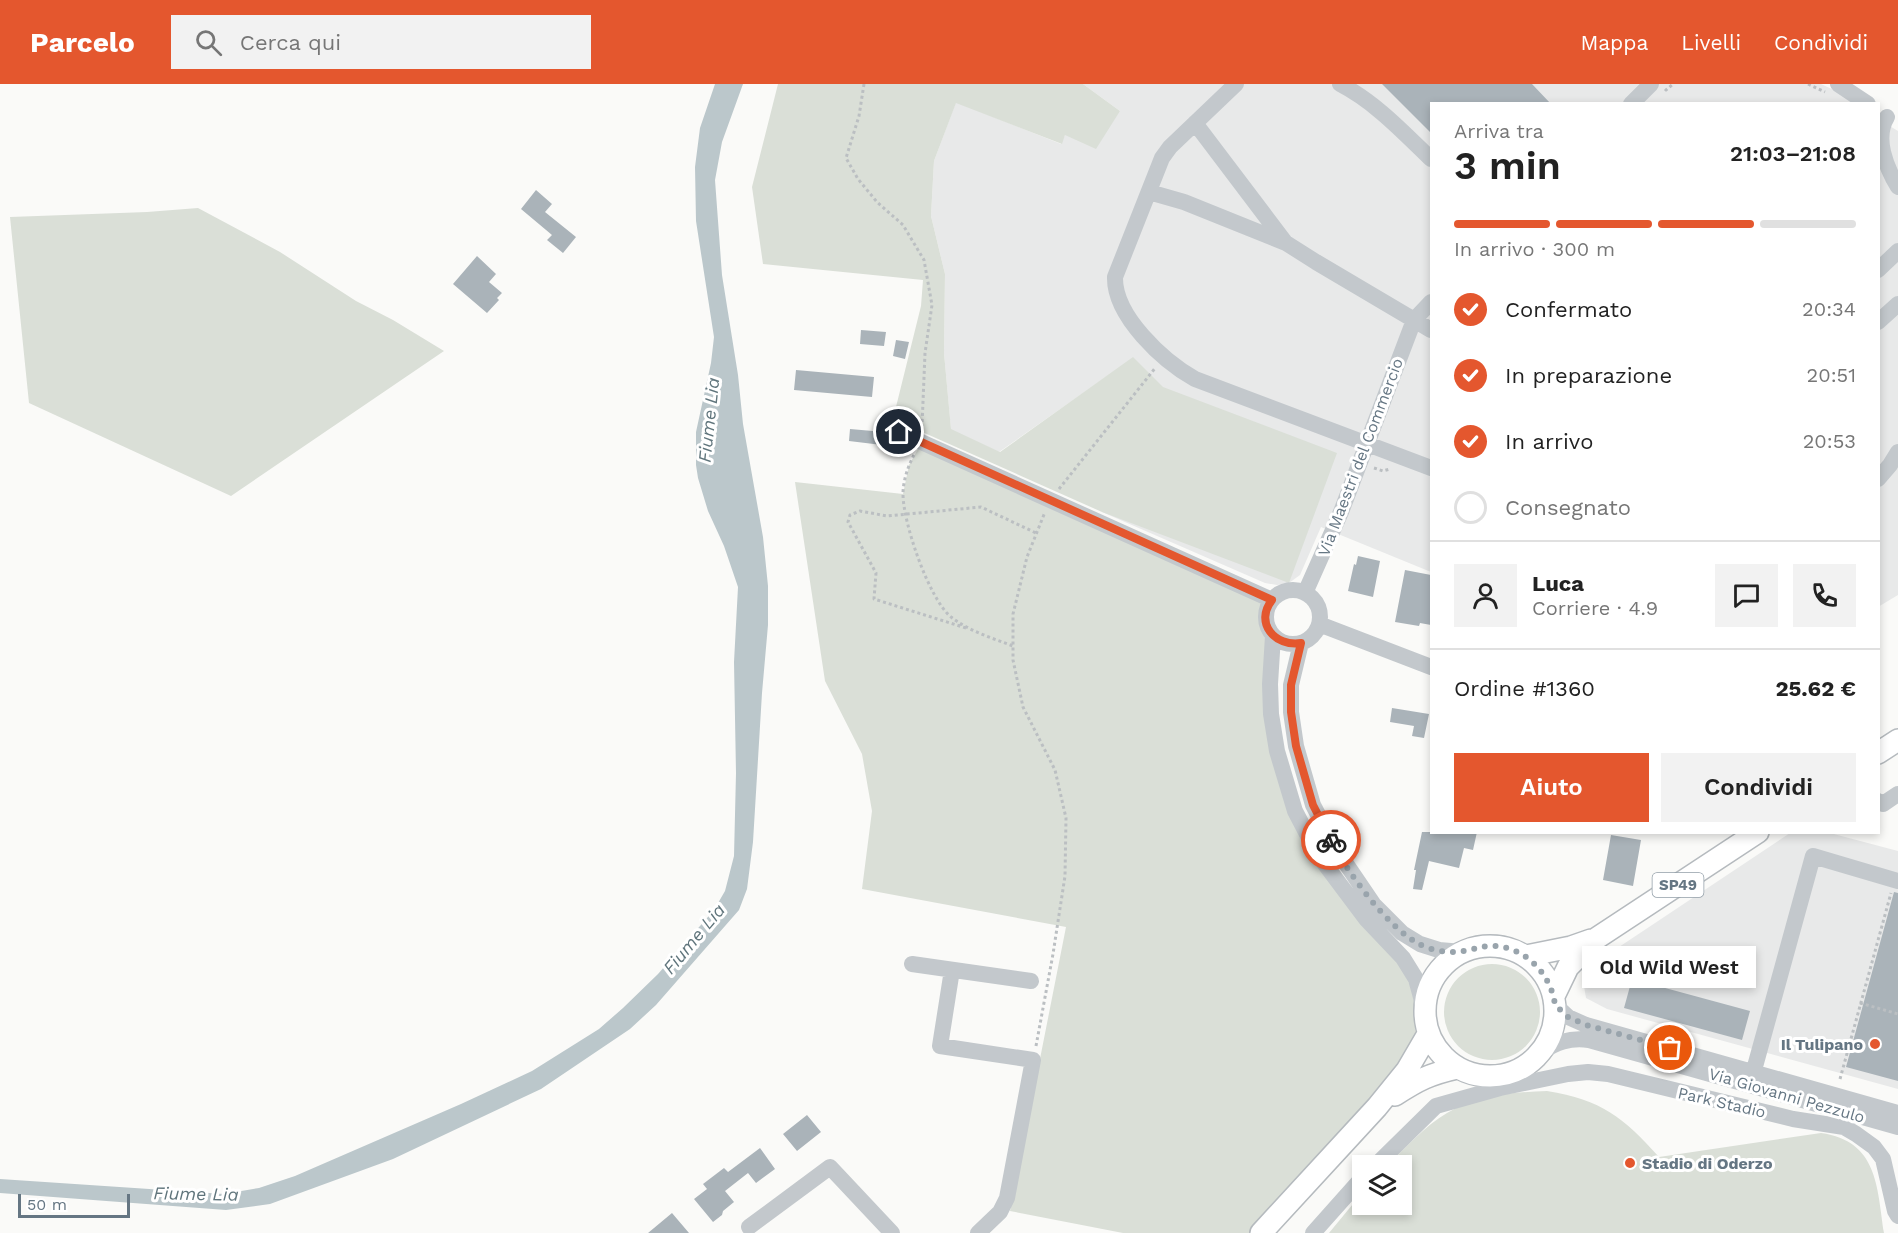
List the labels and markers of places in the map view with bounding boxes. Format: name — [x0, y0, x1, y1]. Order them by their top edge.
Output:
pin — [873, 406, 924, 457]
callout: Old Wild West — [1583, 946, 1757, 988]
pin — [1644, 1022, 1695, 1073]
place label: Il Tulipano — [1781, 1035, 1863, 1054]
marker: Il Tulipano — [1868, 1037, 1882, 1051]
place label: Stadio di Oderzo — [1642, 1154, 1773, 1173]
marker: Stadio di Oderzo — [1623, 1156, 1637, 1170]

